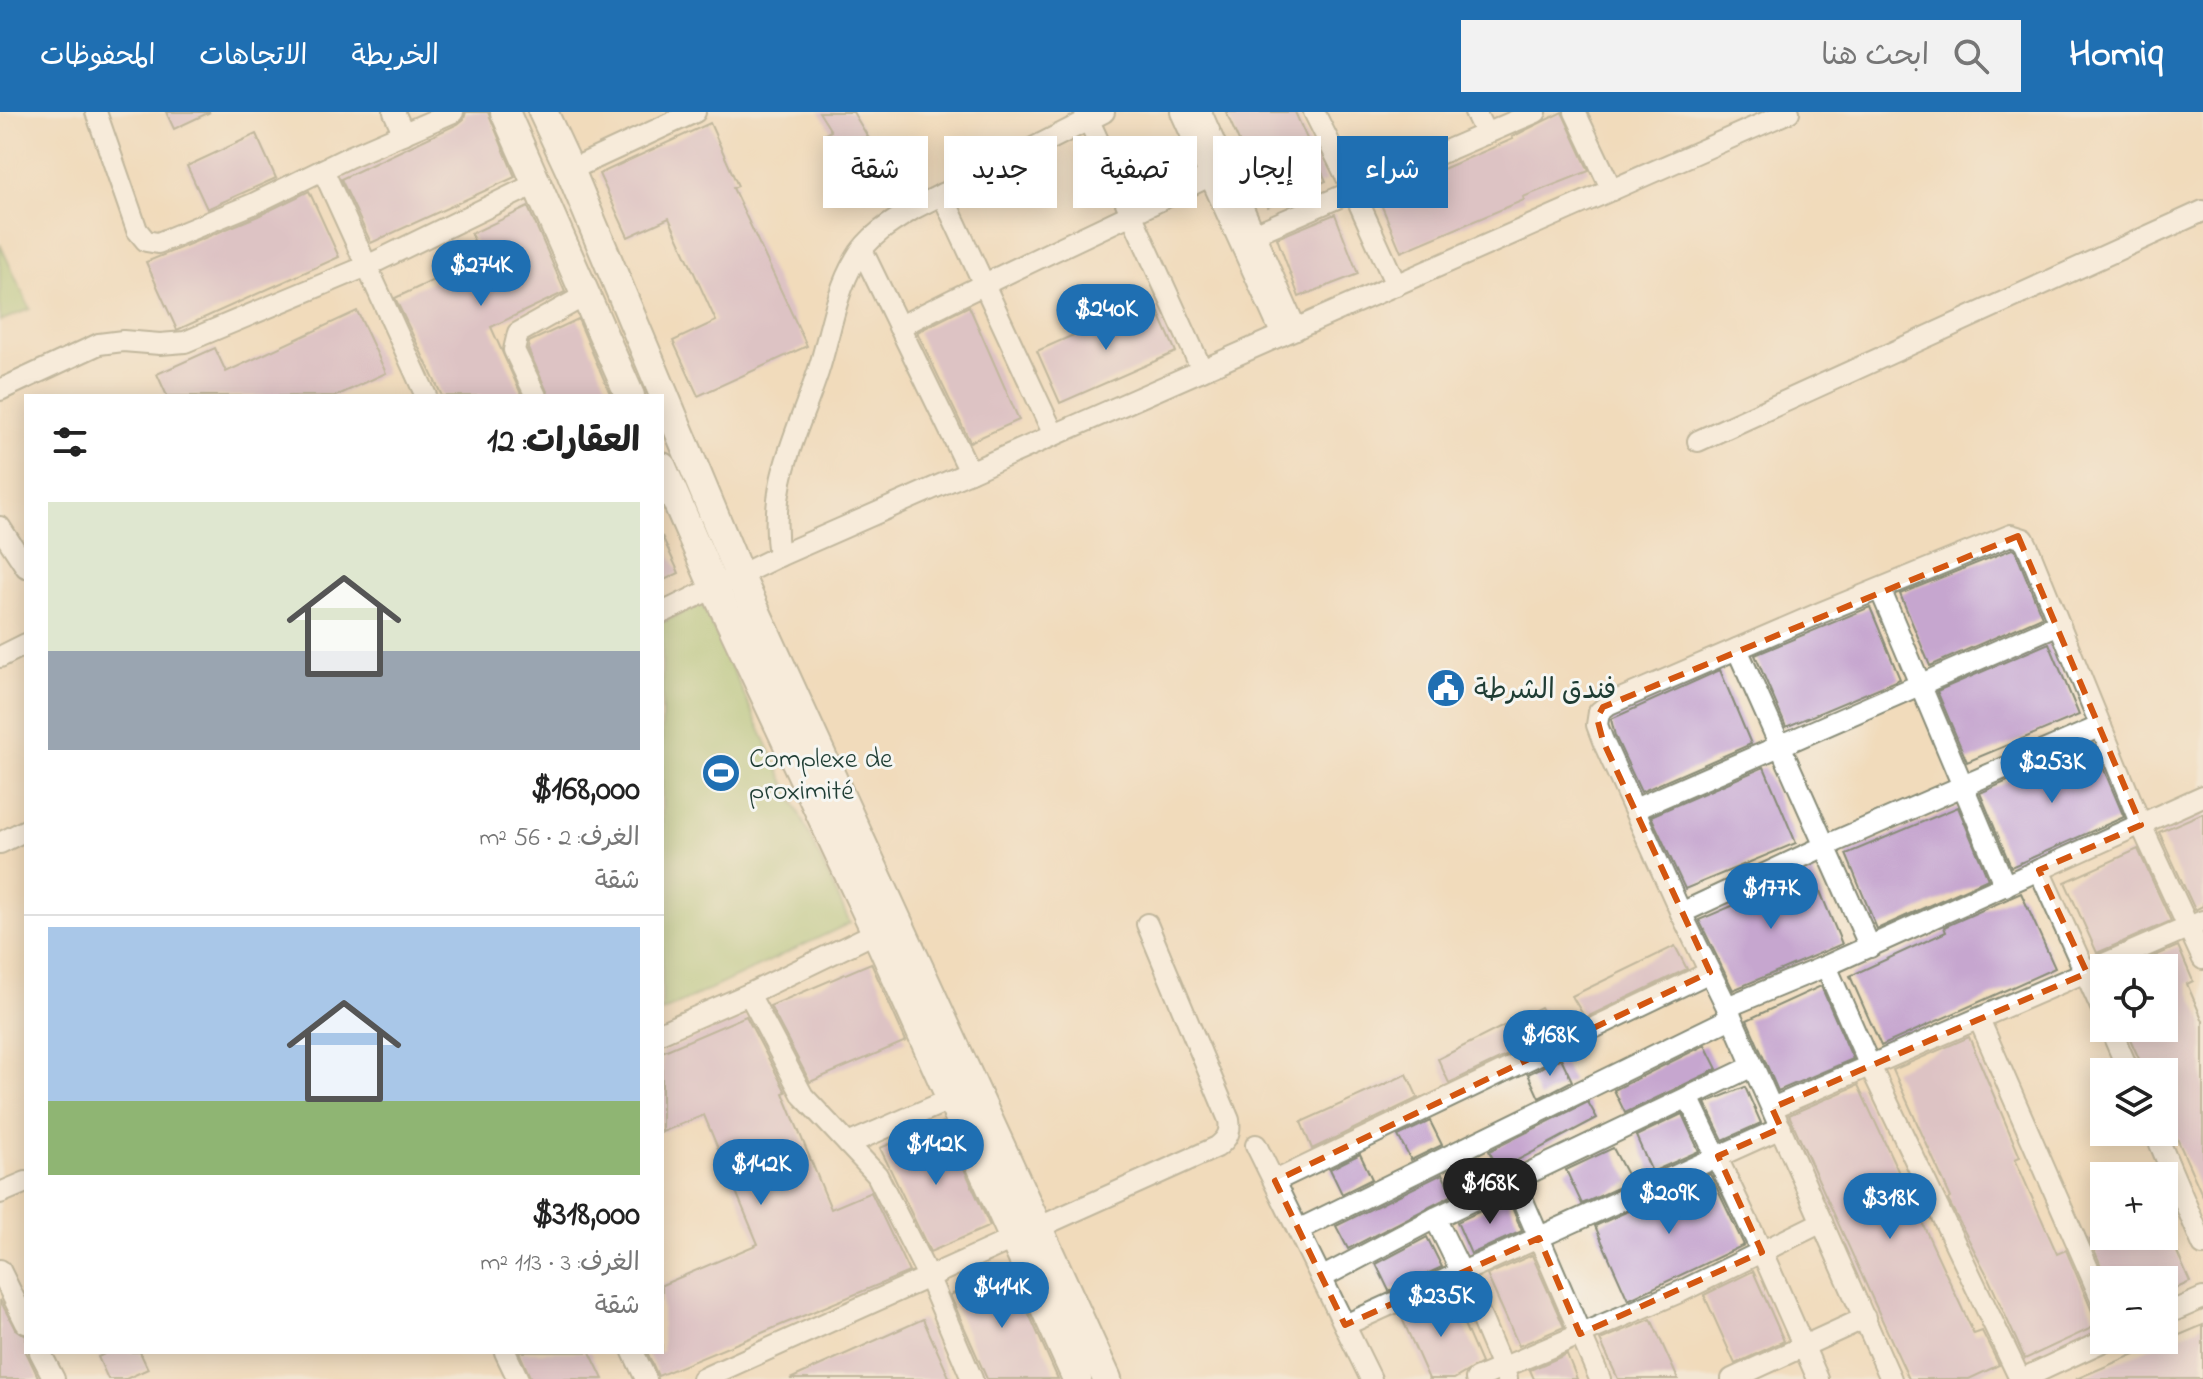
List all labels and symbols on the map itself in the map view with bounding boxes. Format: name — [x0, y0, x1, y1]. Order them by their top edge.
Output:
pin: $274K — [425, 240, 537, 308]
pin: $240K — [1050, 284, 1162, 352]
public building icon: فندق الشرطة — [1425, 667, 1467, 709]
place label: فندق الشرطة — [1474, 671, 1616, 712]
pin: $253K — [1996, 737, 2108, 805]
place label: Complexe de proximité — [749, 740, 893, 813]
sports icon: Complexe de proximité — [700, 752, 742, 794]
pin: $177K — [1715, 863, 1827, 931]
pin: $168K — [1494, 1010, 1606, 1078]
pin: $142K — [880, 1119, 992, 1187]
pin: $142K — [705, 1139, 817, 1207]
pin: $168K — [1434, 1158, 1546, 1226]
pin: $209K — [1613, 1168, 1725, 1236]
pin: $318K — [1834, 1173, 1946, 1241]
pin: $414K — [946, 1262, 1058, 1330]
pin: $235K — [1385, 1271, 1497, 1339]

